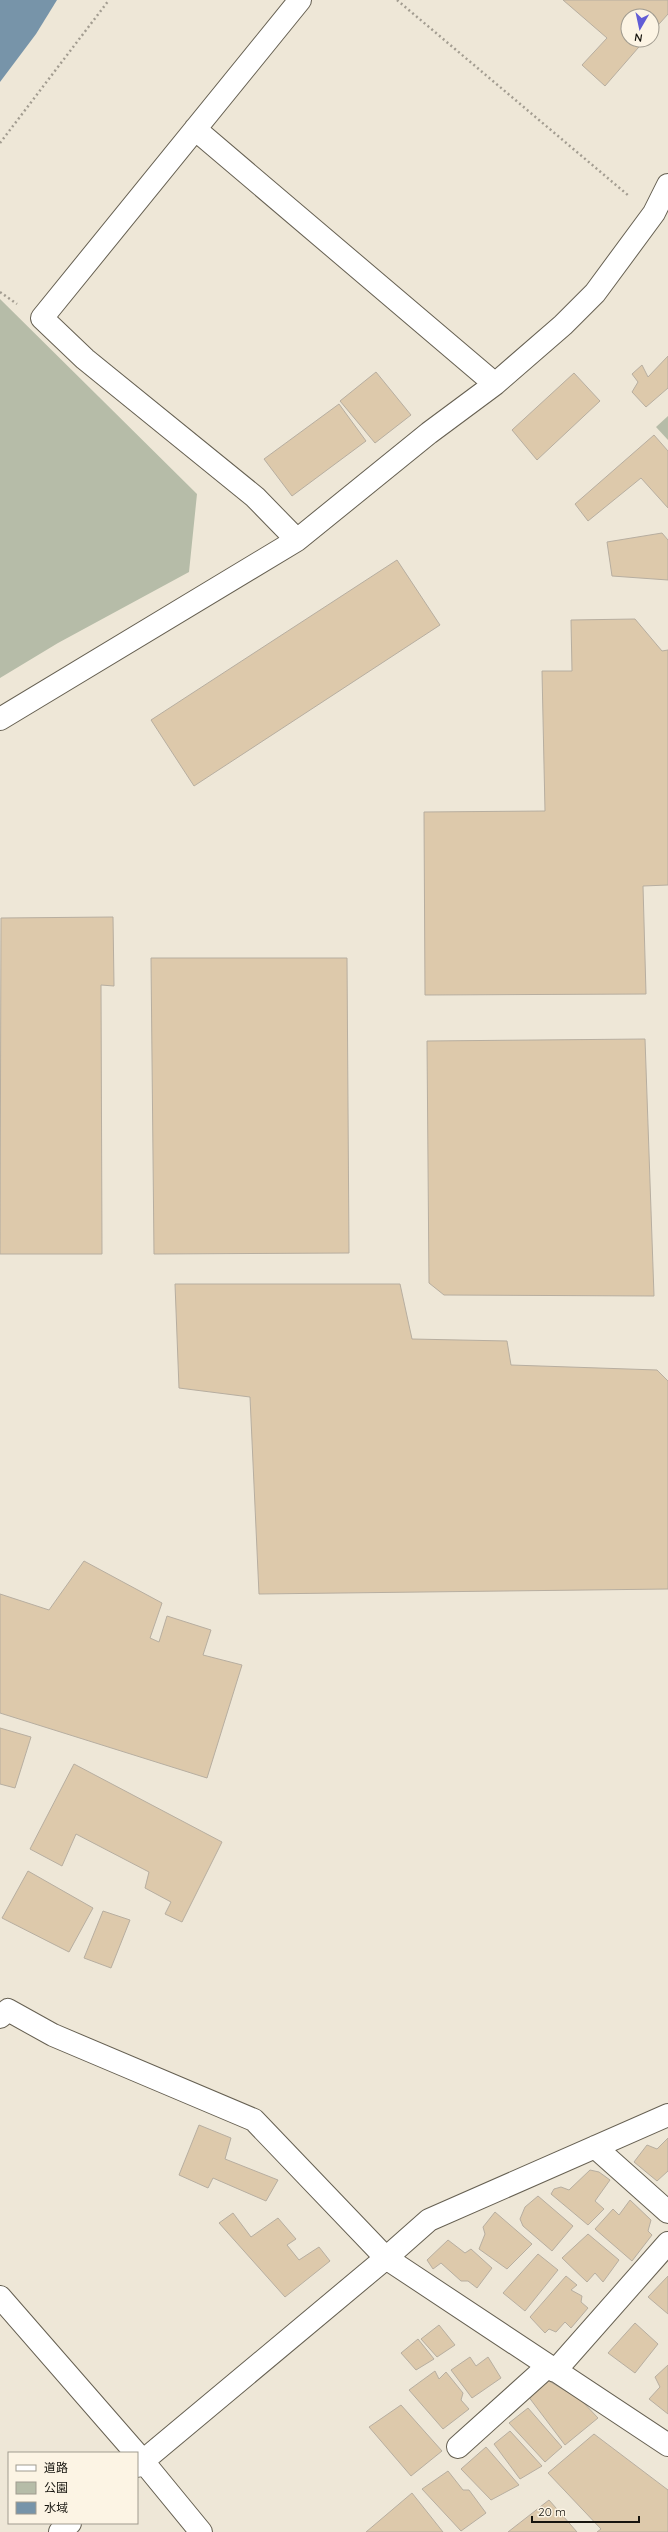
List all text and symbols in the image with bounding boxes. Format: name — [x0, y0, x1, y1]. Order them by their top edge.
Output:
north arrow — [620, 8, 660, 48]
text: N — [633, 30, 644, 45]
legend — [8, 2452, 138, 2524]
text: 道路 — [44, 2460, 68, 2475]
text: 公園 — [44, 2480, 68, 2495]
scale bar — [532, 2498, 639, 2524]
text: 水域 — [44, 2500, 68, 2515]
text: 20 m — [538, 2504, 566, 2519]

